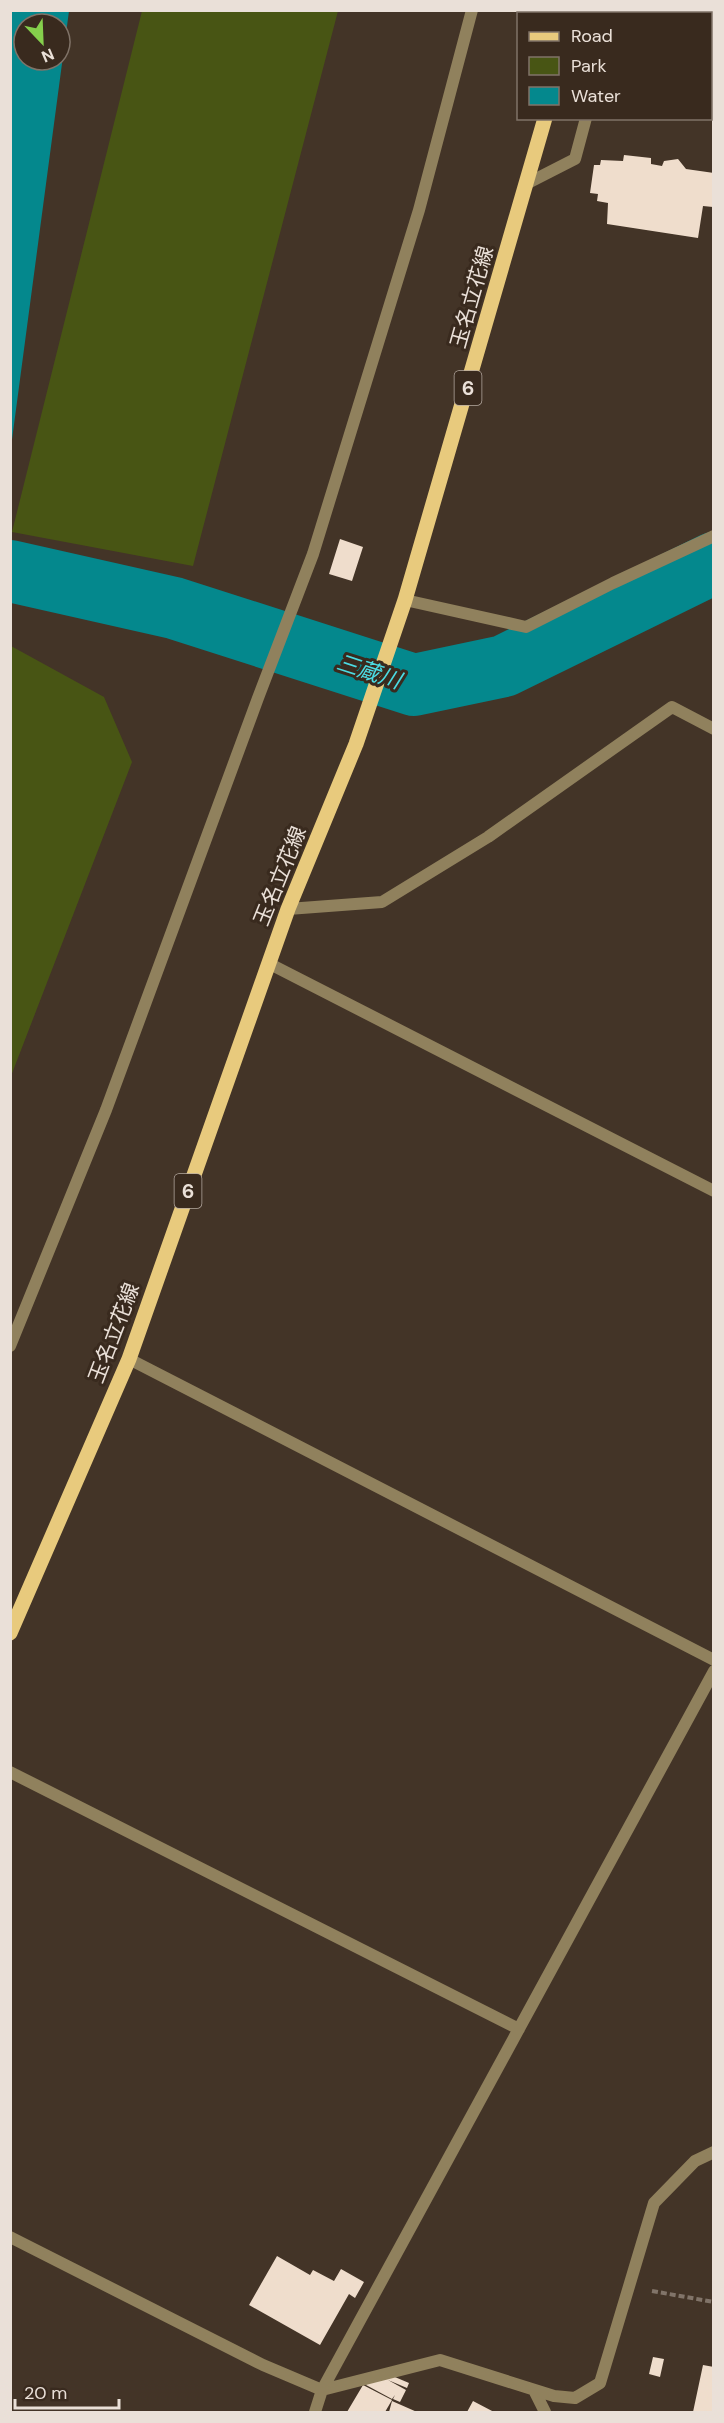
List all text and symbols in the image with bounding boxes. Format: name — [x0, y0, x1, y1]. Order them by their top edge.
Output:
north arrow — [12, 12, 72, 72]
legend — [517, 12, 712, 120]
text: Road — [571, 24, 613, 48]
text: N — [38, 43, 57, 67]
text: Park — [571, 54, 607, 78]
text: Water — [571, 84, 621, 108]
street label: 玉名立花線 — [444, 243, 500, 351]
road number: 6 — [454, 371, 482, 405]
water label: 三蔵川 — [333, 647, 407, 696]
street label: 玉名立花線 — [247, 822, 313, 930]
road number: 6 — [174, 1174, 201, 1208]
street label: 玉名立花線 — [82, 1279, 146, 1387]
scale bar — [15, 2372, 118, 2410]
text: 20 m — [24, 2381, 67, 2405]

